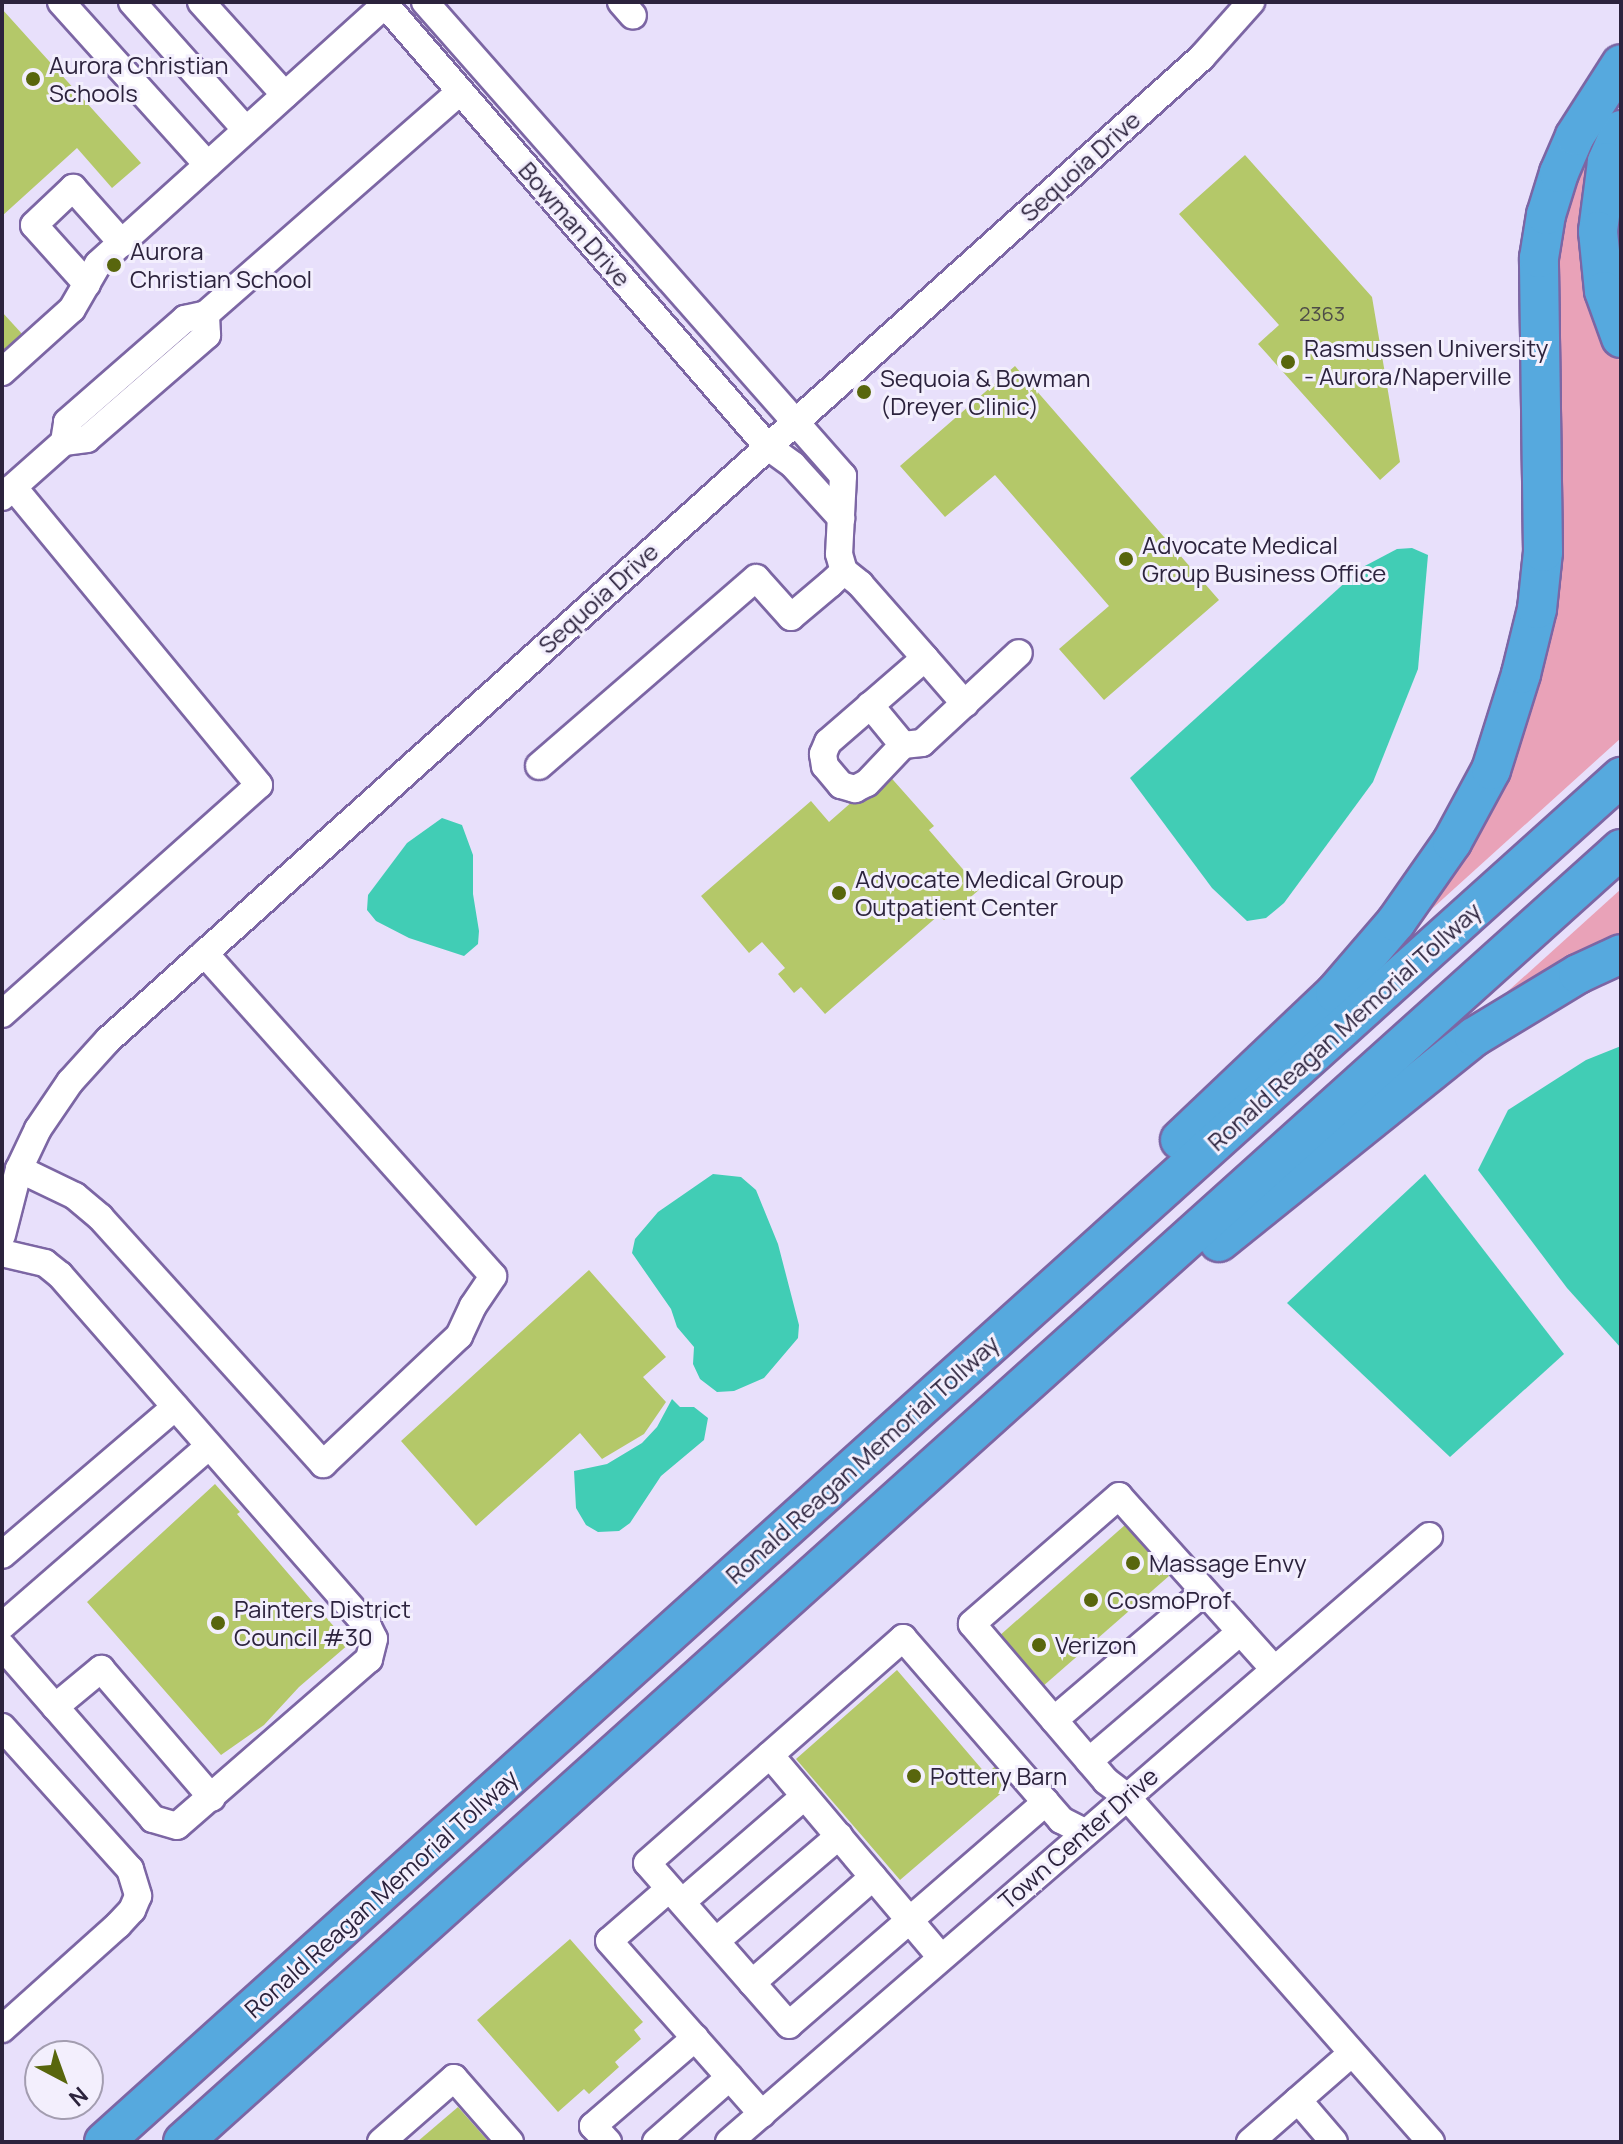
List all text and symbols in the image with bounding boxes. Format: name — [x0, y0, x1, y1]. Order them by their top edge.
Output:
place label: Aurora Christian Schools — [49, 51, 228, 107]
marker: Aurora Christian Schools — [24, 70, 42, 88]
street label: Sequoia Drive — [1014, 105, 1146, 227]
street label: Bowman Drive — [513, 156, 637, 292]
place label: Aurora Christian School — [130, 237, 312, 293]
marker: Aurora Christian School — [105, 256, 123, 274]
house number: 2363 — [1299, 301, 1345, 325]
place label: Rasmussen University - Aurora/Naperville — [1304, 334, 1548, 390]
marker: Rasmussen University - Aurora/Naperville — [1279, 353, 1297, 371]
place label: Sequoia & Bowman (Dreyer Clinic) — [880, 364, 1090, 420]
marker: Sequoia & Bowman (Dreyer Clinic) — [855, 383, 873, 401]
place label: Advocate Medical Group Business Office — [1142, 531, 1386, 587]
street label: Sequoia Drive — [532, 537, 664, 659]
marker: Advocate Medical Group Business Office — [1117, 550, 1135, 568]
place label: Advocate Medical Group Outpatient Center — [855, 865, 1124, 921]
marker: Advocate Medical Group Outpatient Center — [830, 884, 848, 902]
street label: Ronald Reagan Memorial Tollway — [1202, 896, 1486, 1156]
street label: Ronald Reagan Memorial Tollway — [720, 1329, 1004, 1589]
place label: Massage Envy — [1149, 1549, 1307, 1577]
marker: Massage Envy — [1124, 1554, 1142, 1572]
place label: CosmoProf — [1107, 1586, 1231, 1614]
marker: CosmoProf — [1082, 1591, 1100, 1609]
place label: Painters District Council #30 — [234, 1595, 411, 1651]
marker: Painters District Council #30 — [209, 1614, 227, 1632]
place label: Verizon — [1055, 1631, 1137, 1659]
marker: Verizon — [1030, 1636, 1048, 1654]
street label: Town Center Drive — [993, 1761, 1163, 1915]
place label: Pottery Barn — [930, 1762, 1067, 1790]
street label: Ronald Reagan Memorial Tollway — [239, 1763, 523, 2023]
marker: Pottery Barn — [905, 1767, 923, 1785]
north arrow — [24, 2040, 104, 2120]
text: N — [63, 2080, 94, 2113]

